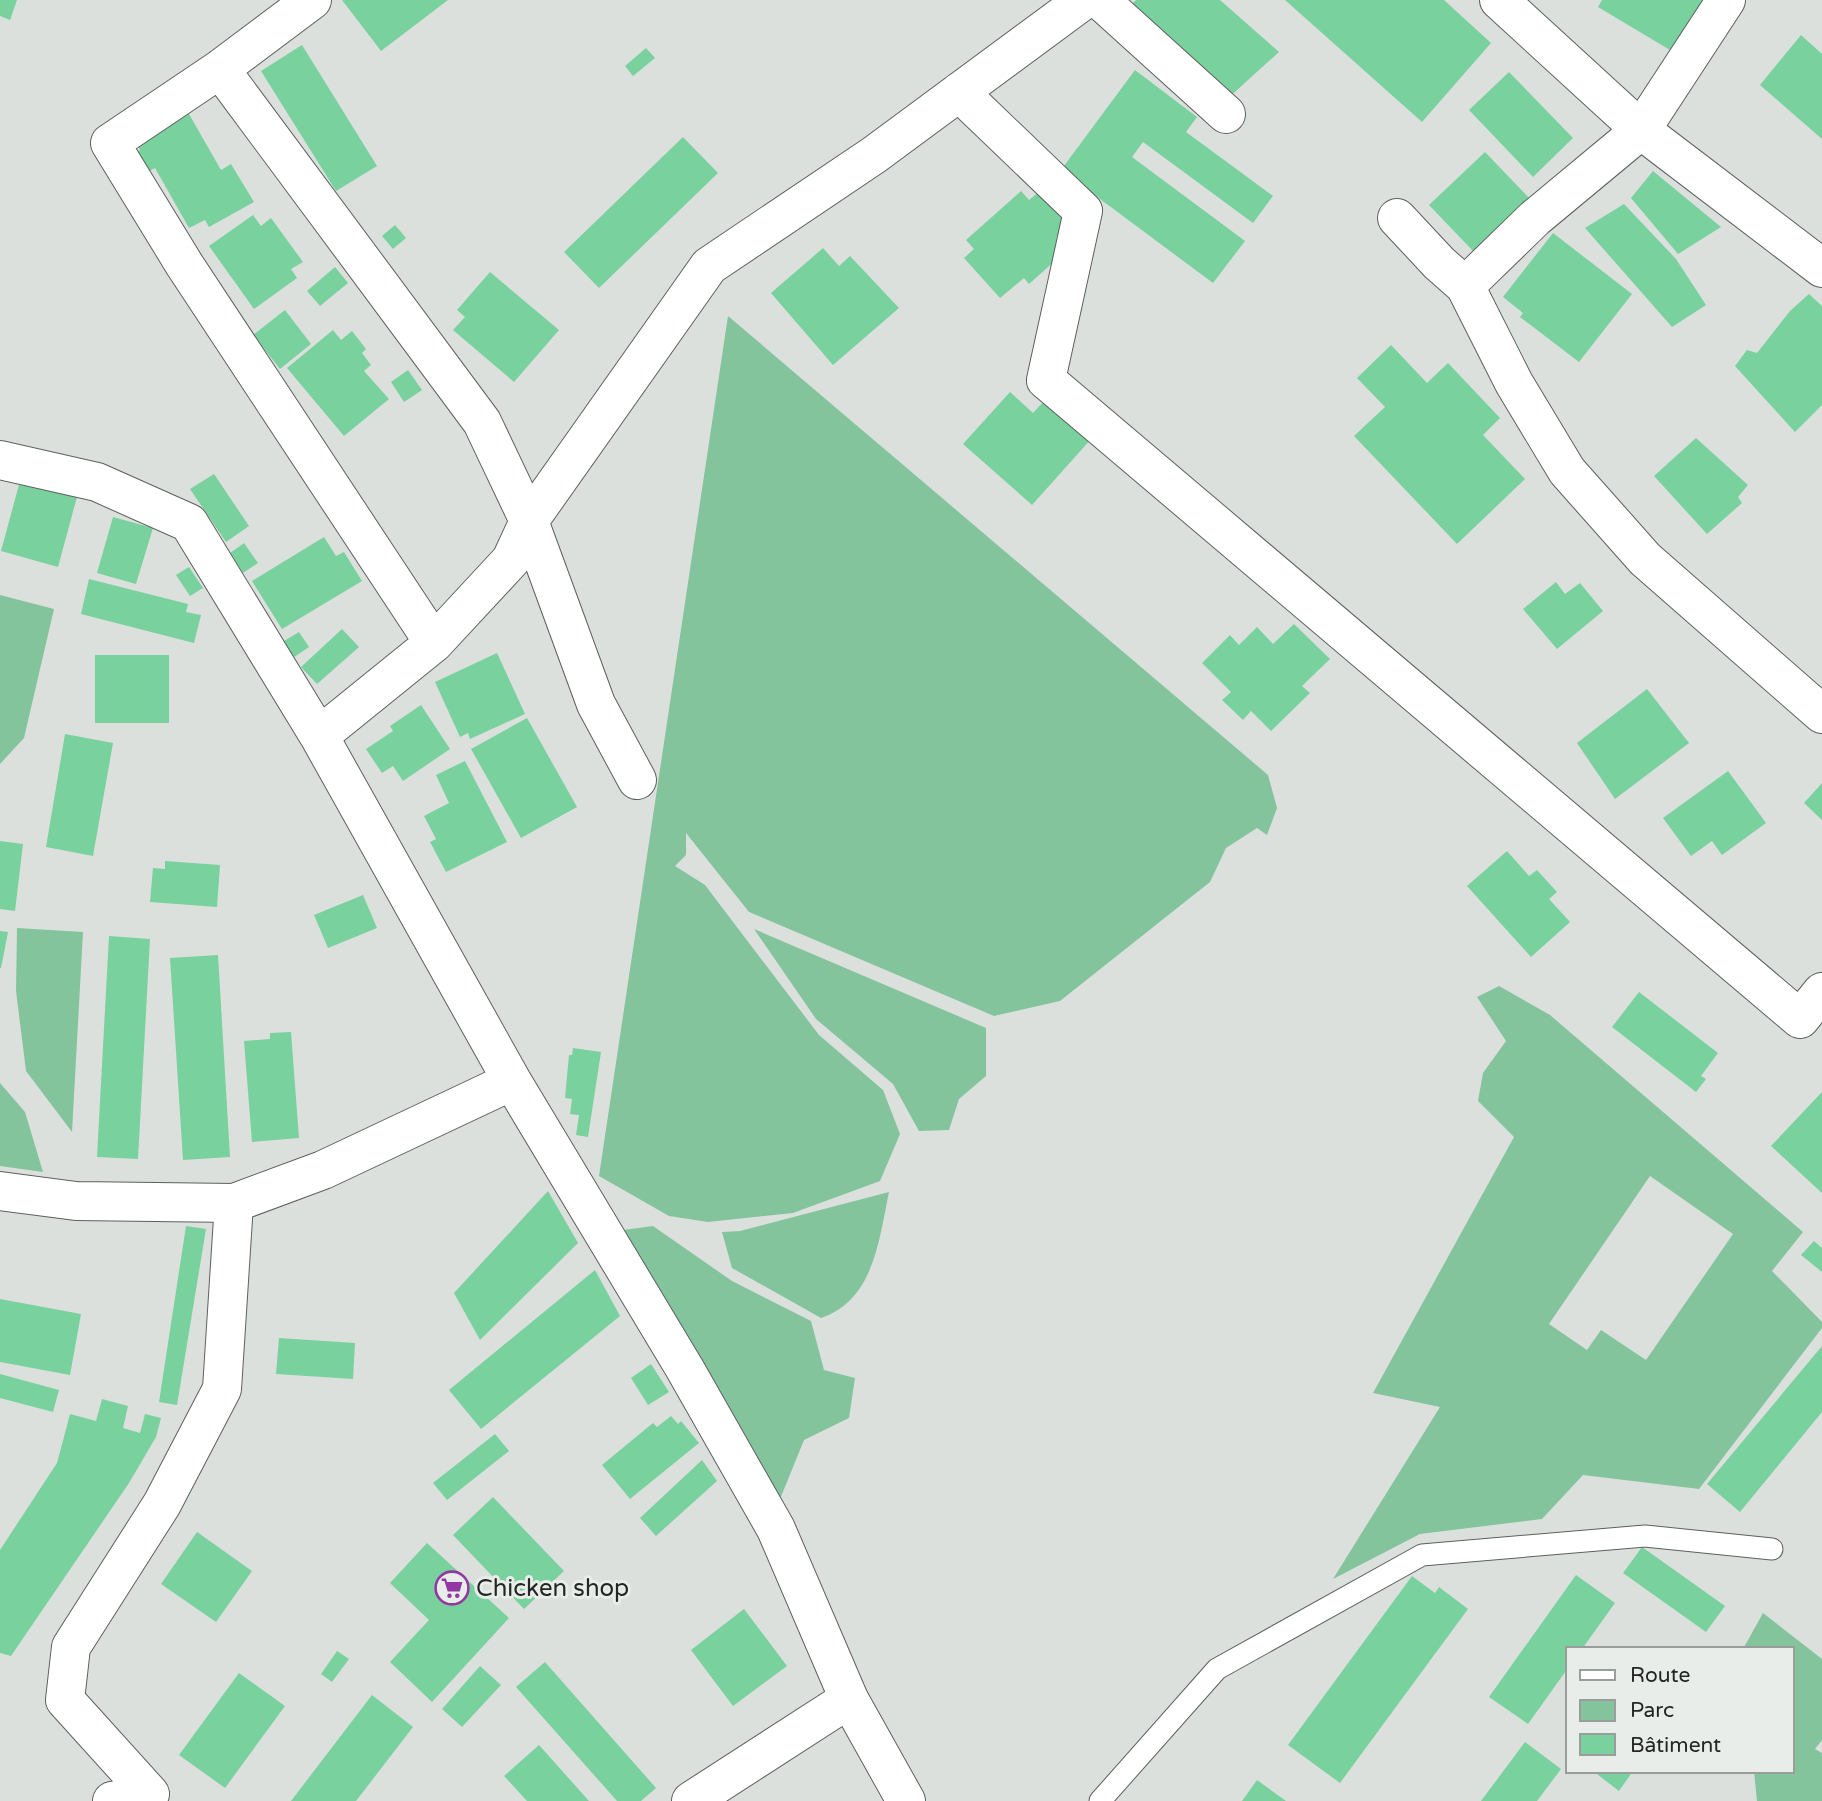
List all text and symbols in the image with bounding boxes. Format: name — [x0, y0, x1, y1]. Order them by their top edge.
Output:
supermarket icon: Chicken shop — [433, 1569, 471, 1607]
place label: Chicken shop — [476, 1574, 629, 1603]
legend — [1566, 1647, 1794, 1773]
text: Route — [1630, 1663, 1690, 1688]
text: Parc — [1630, 1698, 1674, 1723]
text: Bâtiment — [1630, 1733, 1721, 1758]

